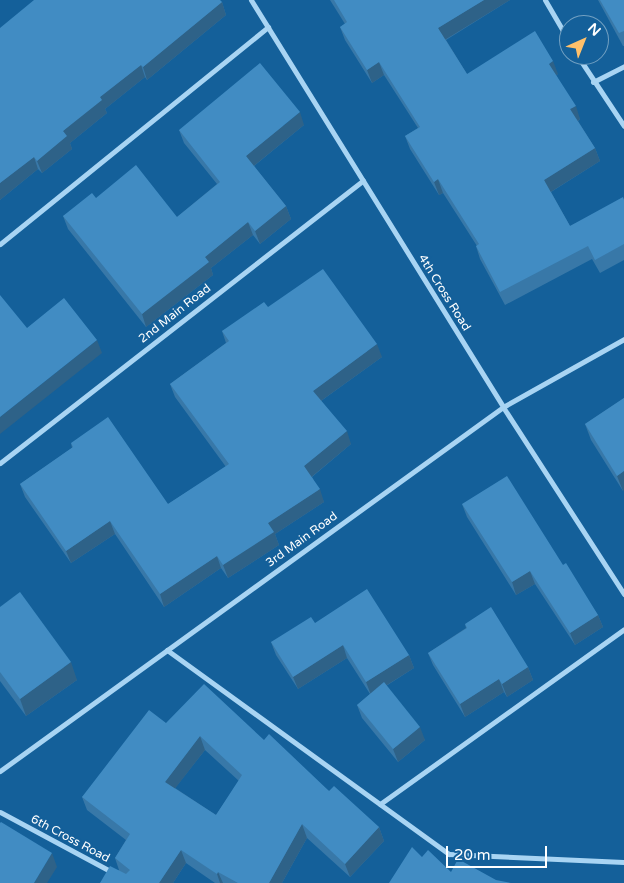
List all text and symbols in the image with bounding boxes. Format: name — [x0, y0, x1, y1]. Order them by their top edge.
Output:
north arrow — [559, 15, 609, 65]
text: N — [584, 20, 604, 40]
street label: 4th Cross Road — [415, 252, 473, 334]
street label: 2nd Main Road — [136, 281, 214, 347]
street label: 3rd Main Road — [264, 509, 340, 571]
street label: 6th Cross Road — [28, 812, 112, 866]
scale bar — [449, 836, 550, 868]
text: 20 m — [454, 846, 491, 864]

